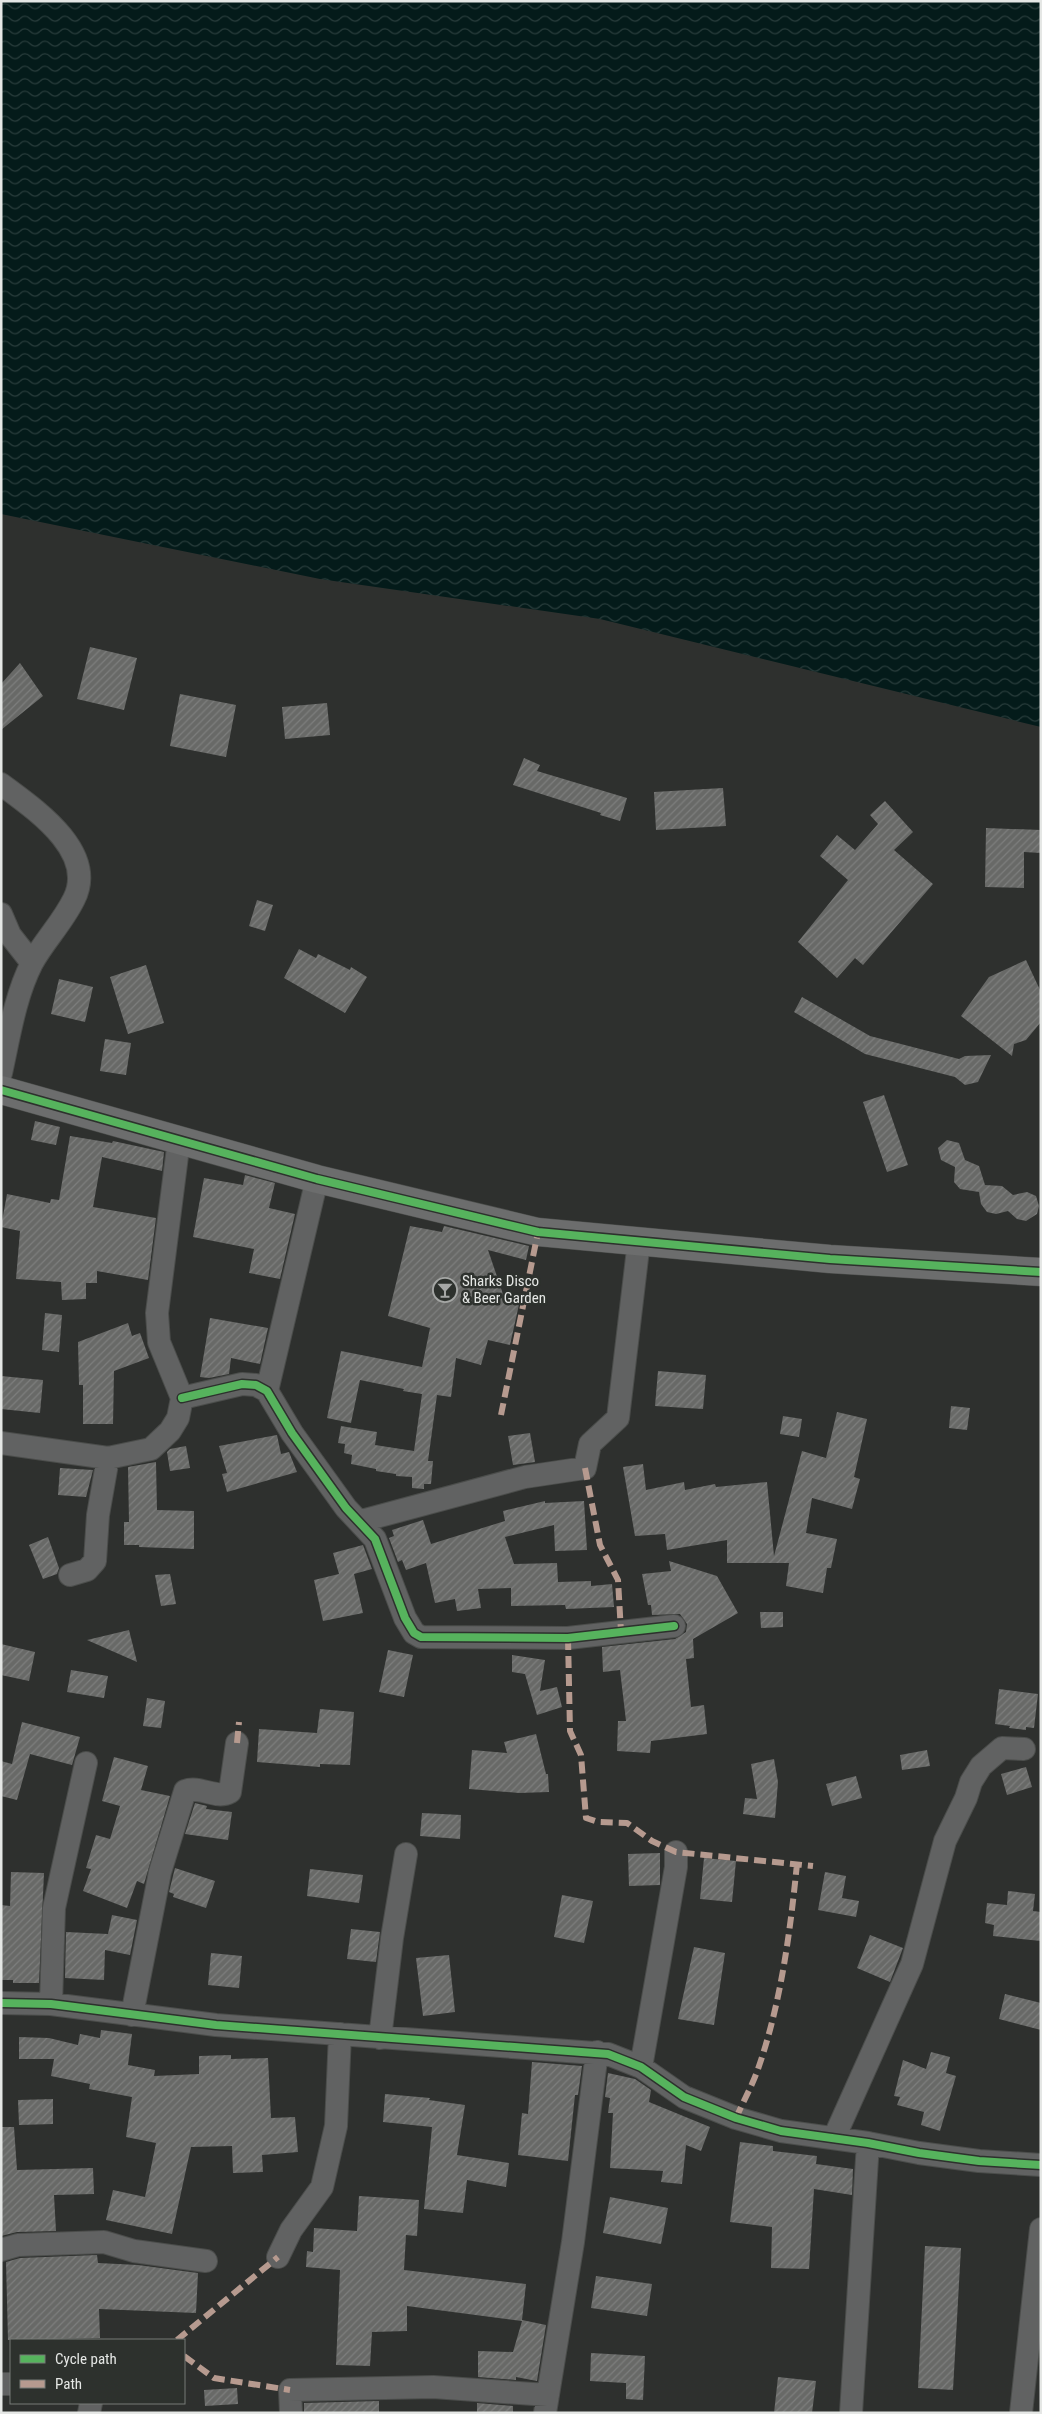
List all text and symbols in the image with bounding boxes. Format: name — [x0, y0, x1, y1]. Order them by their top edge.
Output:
place label: Sharks Disco & Beer Garden — [462, 1272, 546, 1307]
bar icon: Sharks Disco & Beer Garden — [432, 1277, 458, 1303]
legend — [10, 2339, 185, 2404]
text: Cycle path — [55, 2350, 117, 2368]
text: Path — [55, 2375, 82, 2393]

